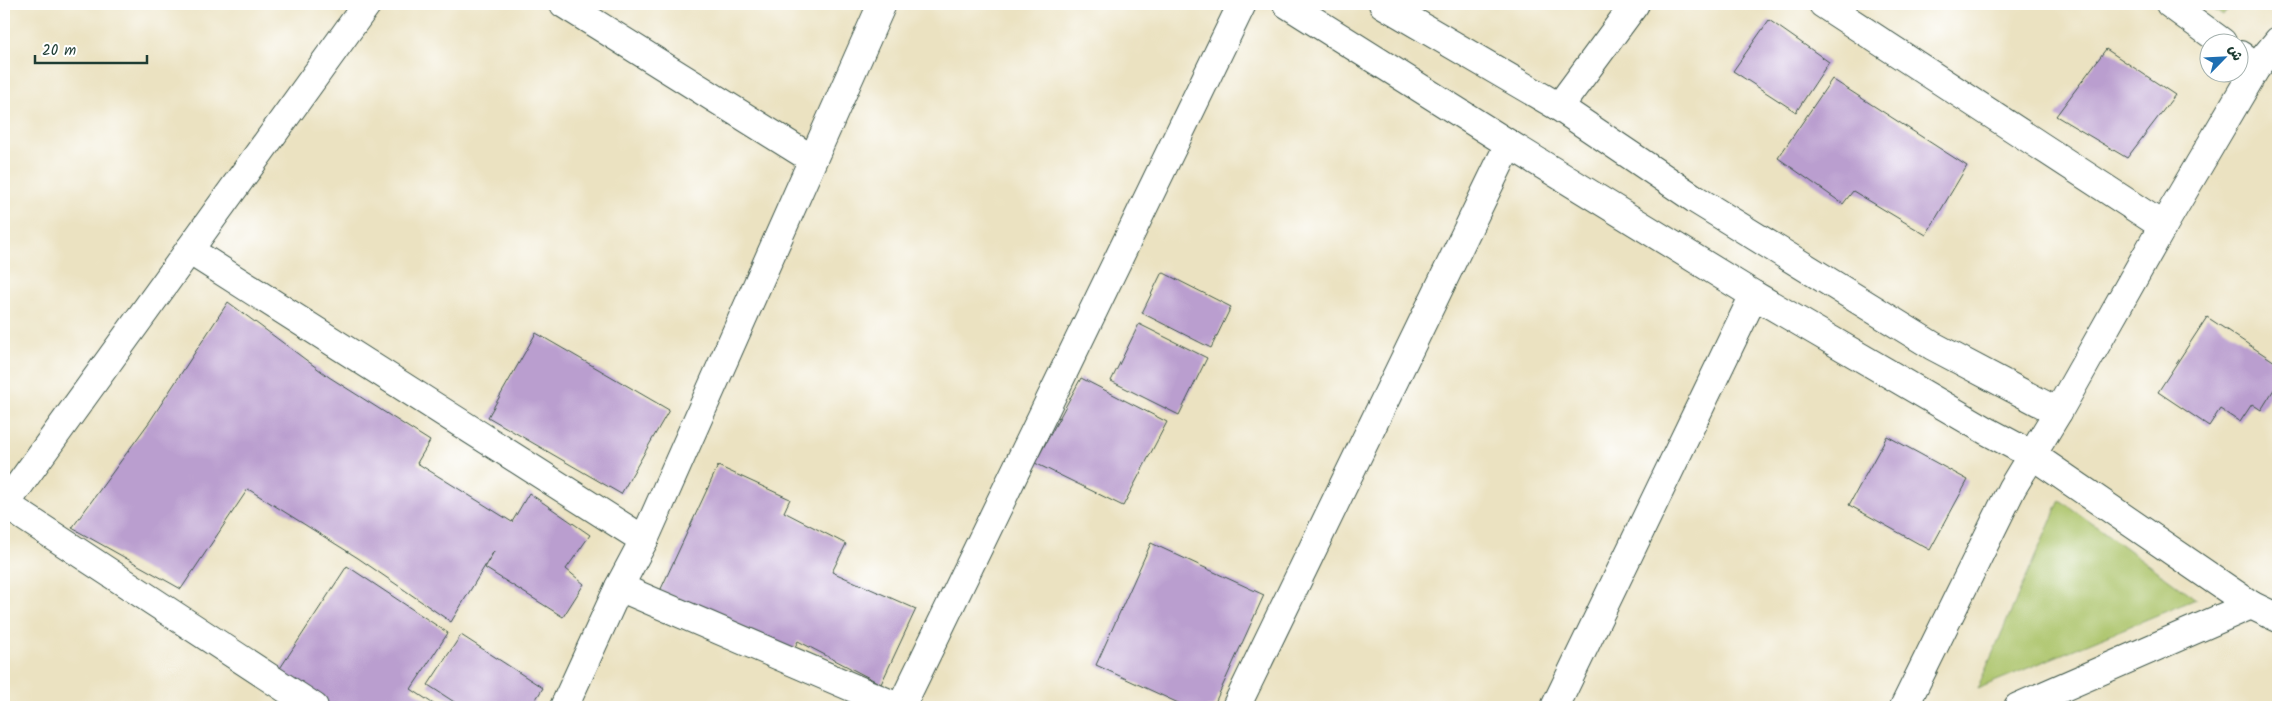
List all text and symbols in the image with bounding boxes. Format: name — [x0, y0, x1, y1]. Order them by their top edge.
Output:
scale bar — [35, 32, 148, 64]
north arrow — [2200, 32, 2250, 82]
text: 20 m — [42, 39, 76, 63]
text: ش — [2222, 42, 2248, 65]

